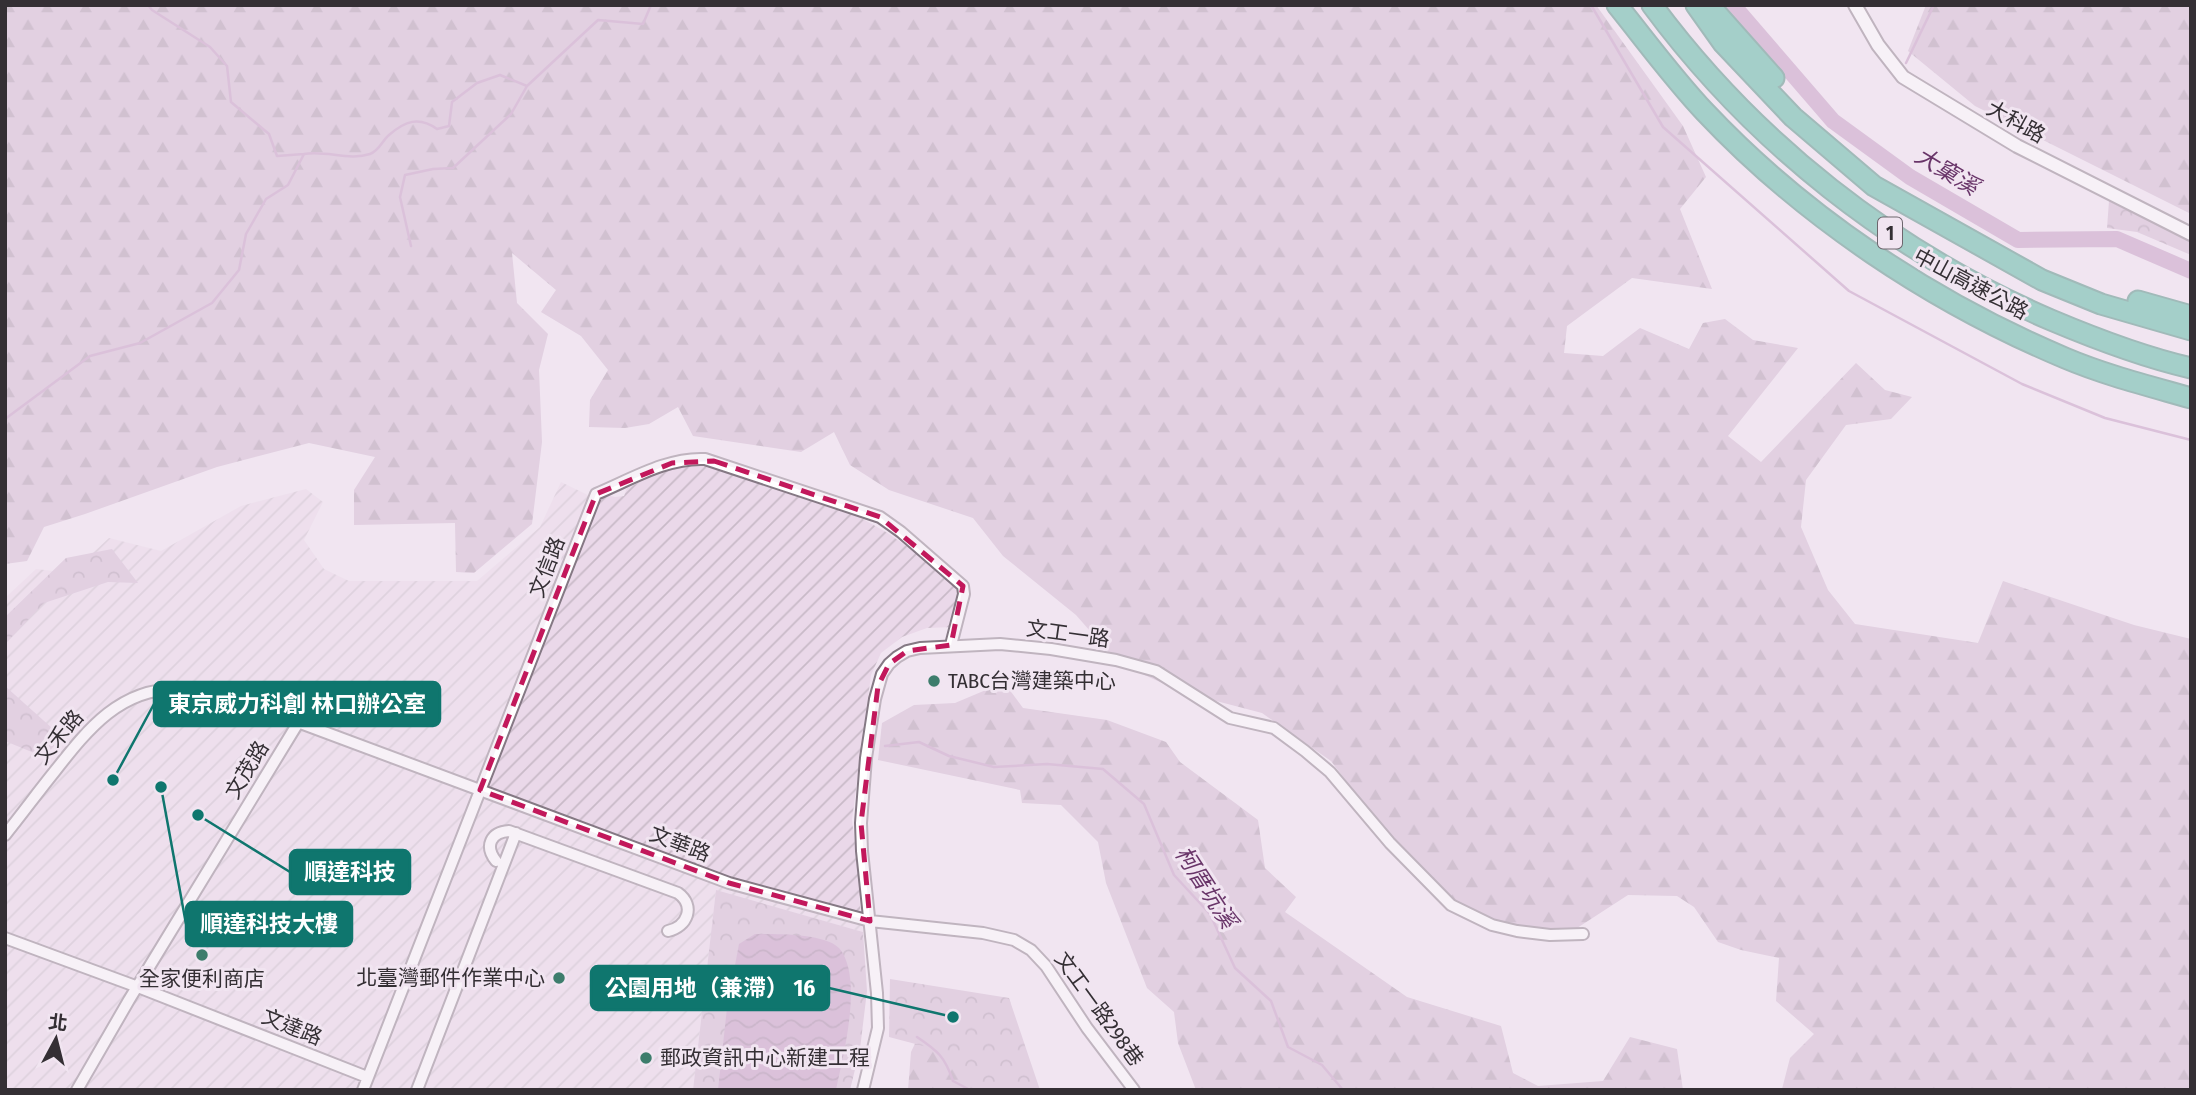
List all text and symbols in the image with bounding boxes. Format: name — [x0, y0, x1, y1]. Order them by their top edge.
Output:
street label: 大科路 — [1982, 95, 2050, 149]
water label: 大窠溪 — [1910, 141, 1986, 202]
road number: 1 — [1878, 218, 1902, 248]
street label: 中山高速公路 — [1909, 243, 2033, 325]
street label: 文信路 — [524, 533, 570, 601]
street label: 文工一路 — [1025, 615, 1111, 653]
place label: TABC台灣建築中心 — [948, 668, 1116, 694]
marker: TABC台灣建築中心 — [926, 673, 942, 689]
callout: 東京威力科創 林口辦公室 — [154, 682, 440, 726]
text: 東京威力科創 林口辦公室 — [168, 690, 426, 718]
street label: 文禾路 — [29, 705, 89, 769]
street label: 文茂路 — [220, 736, 274, 804]
street label: 文華路 — [646, 821, 714, 867]
water label: 柯厝坑溪 — [1169, 841, 1244, 936]
callout: 順達科技 — [290, 850, 410, 894]
text: 順達科技 — [304, 858, 396, 886]
callout: 順達科技大樓 — [186, 902, 352, 946]
text: 順達科技大樓 — [200, 910, 338, 938]
marker: 全家便利商店 — [194, 947, 210, 963]
street label: 文工一路298巷 — [1049, 947, 1149, 1071]
place label: 北臺灣郵件作業中心 — [356, 965, 545, 991]
place label: 全家便利商店 — [139, 966, 265, 992]
callout: 公園用地（兼滯） 16 — [591, 966, 829, 1010]
marker: 北臺灣郵件作業中心 — [551, 970, 567, 986]
text: 公園用地（兼滯） 16 — [605, 974, 815, 1002]
street label: 文達路 — [258, 1003, 326, 1051]
north arrow — [21, 1004, 91, 1074]
text: 北 — [47, 1010, 69, 1035]
place label: 郵政資訊中心新建工程 — [660, 1045, 870, 1071]
marker: 郵政資訊中心新建工程 — [638, 1050, 654, 1066]

